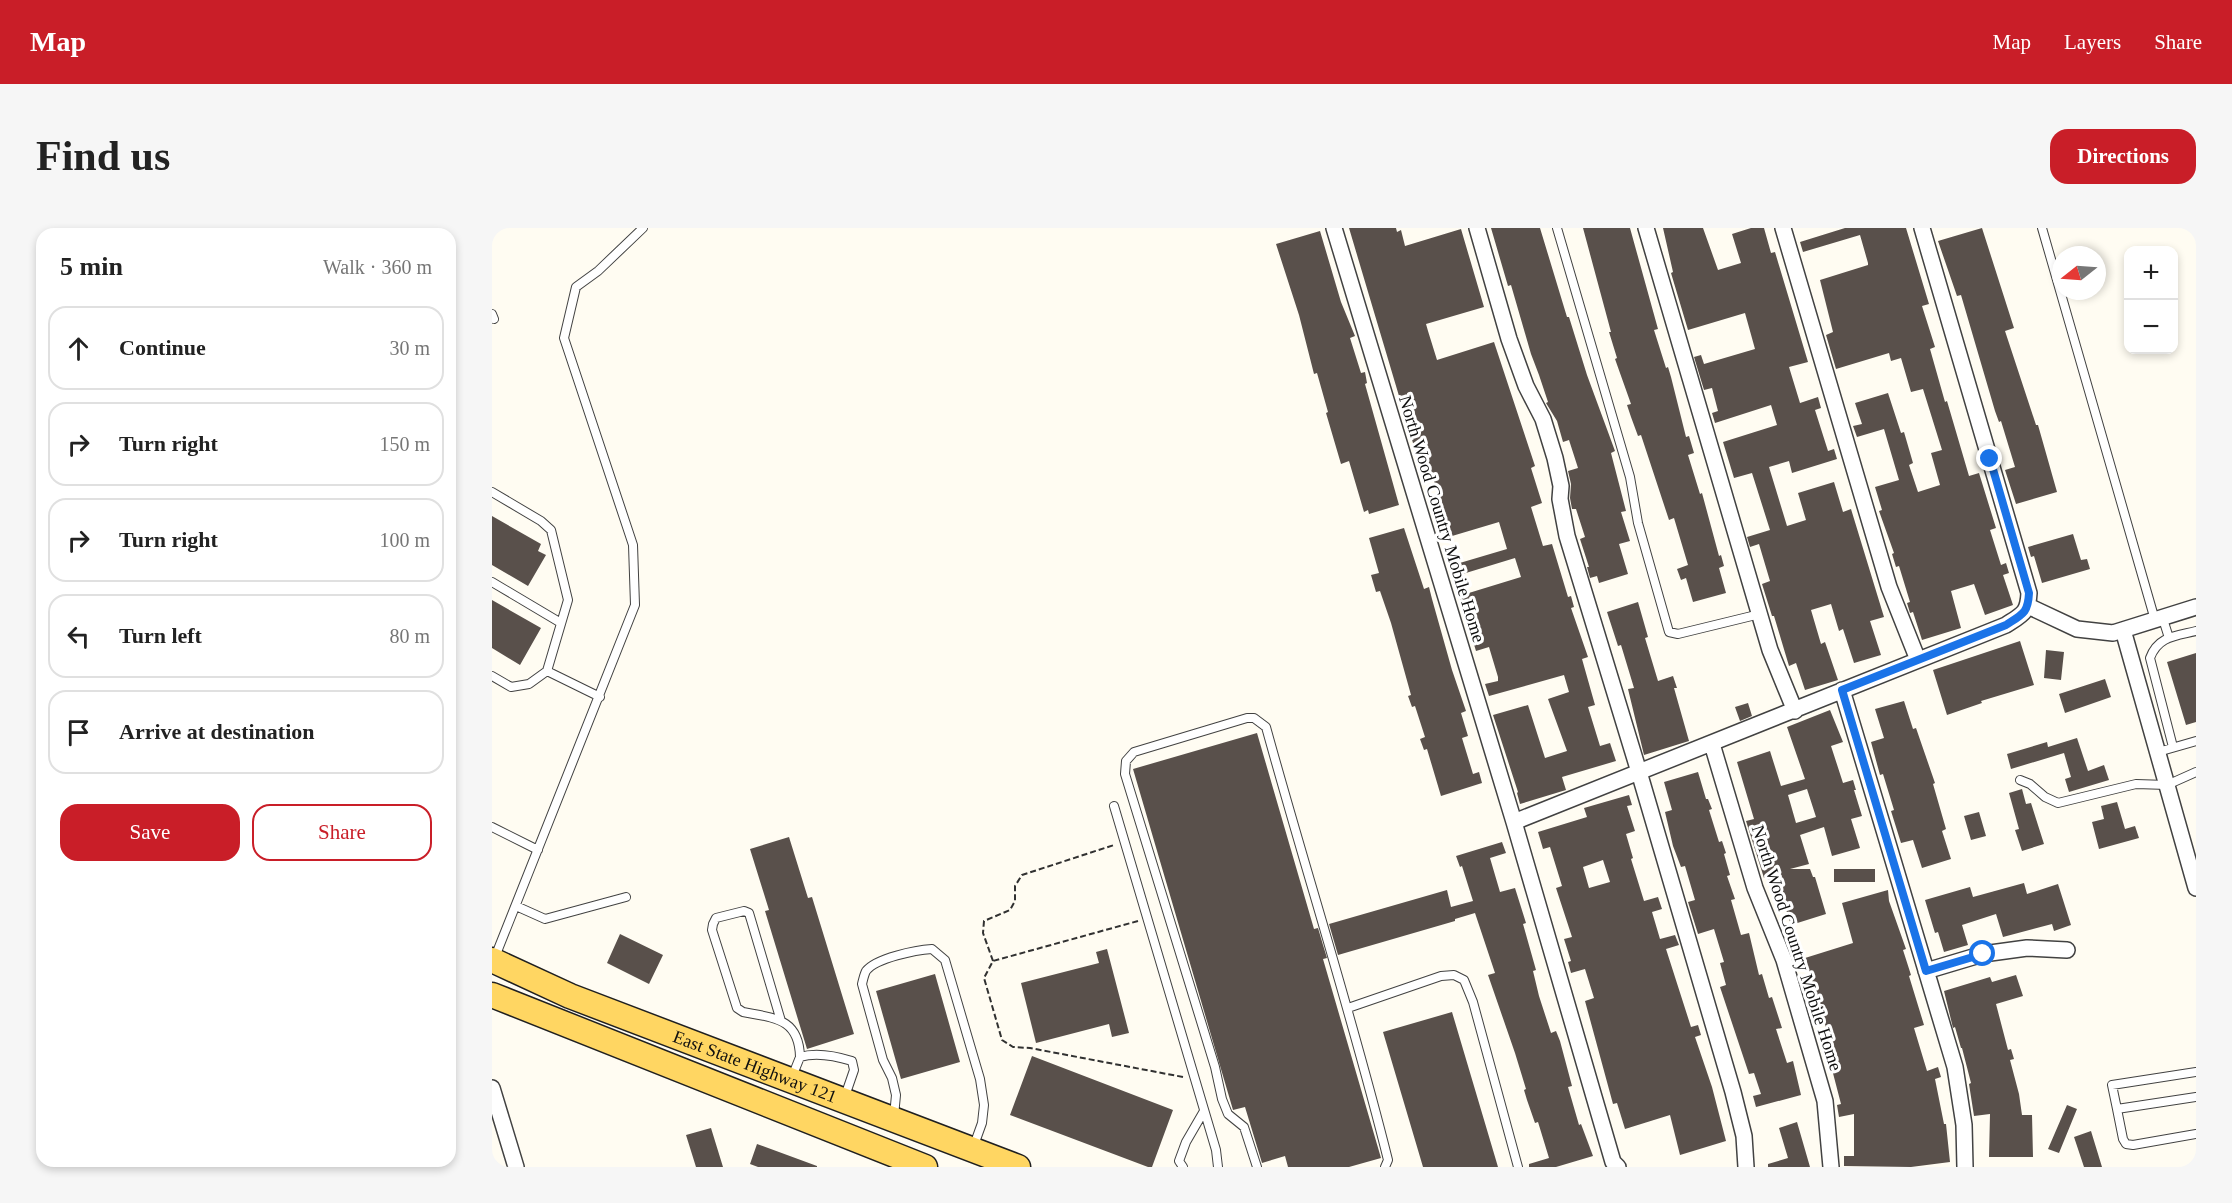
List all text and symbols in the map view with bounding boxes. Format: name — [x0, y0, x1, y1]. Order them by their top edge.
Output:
text: Map — [30, 26, 86, 57]
text: Map — [1993, 30, 2031, 54]
text: Layers — [2064, 30, 2121, 54]
text: Share — [2154, 30, 2202, 54]
button: Directions — [2050, 129, 2196, 184]
text: Find us — [36, 133, 170, 179]
north arrow — [2052, 246, 2106, 300]
map controls — [2124, 246, 2178, 354]
button: + — [2124, 246, 2178, 300]
text: 5 min — [60, 252, 123, 281]
text: Walk · 360 m — [323, 256, 432, 278]
button: − — [2124, 300, 2178, 354]
icon: ahead — [62, 332, 95, 365]
text: Continue — [119, 335, 206, 360]
text: 30 m — [389, 337, 430, 359]
street label: North Wood Country Mobile Home — [1395, 393, 1489, 645]
icon: right — [62, 428, 95, 461]
text: Turn right — [119, 431, 218, 456]
text: 150 m — [379, 433, 430, 455]
route end — [1976, 445, 2002, 471]
icon: right — [62, 524, 95, 557]
text: Turn right — [119, 527, 218, 552]
text: 100 m — [379, 529, 430, 551]
icon: left — [62, 620, 95, 653]
text: Turn left — [119, 623, 202, 648]
text: 80 m — [389, 625, 430, 647]
icon: arrive — [62, 716, 95, 749]
text: Arrive at destination — [119, 719, 315, 744]
button: Save — [60, 804, 240, 861]
button: Share — [252, 804, 432, 861]
street label: North Wood Country Mobile Home — [1748, 823, 1846, 1073]
route start — [1969, 940, 1995, 966]
street label: East State Highway 121 — [670, 1026, 840, 1107]

